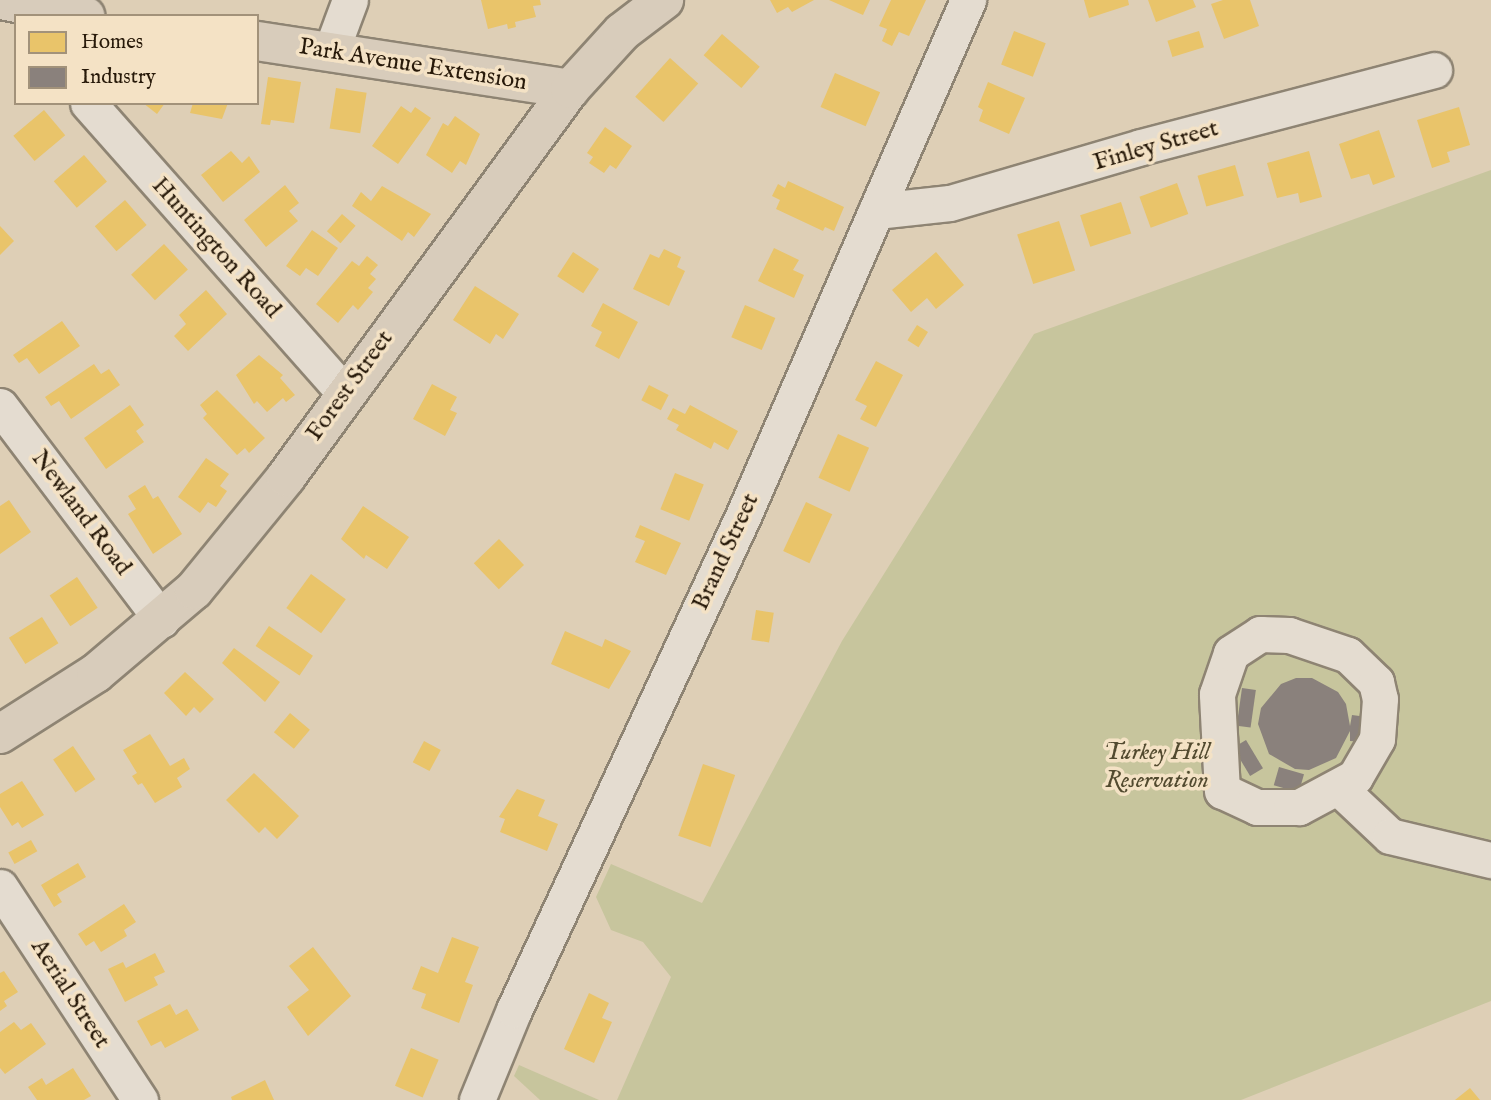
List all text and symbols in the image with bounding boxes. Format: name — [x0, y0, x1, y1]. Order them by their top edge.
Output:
legend — [14, 14, 259, 105]
text: Homes — [81, 29, 143, 56]
street label: Park Avenue Extension — [297, 33, 529, 97]
text: Industry — [81, 64, 156, 91]
street label: Finley Street — [1090, 114, 1222, 178]
street label: Huntington Road — [145, 172, 287, 324]
street label: Forest Street — [300, 325, 400, 447]
street label: Newland Road — [25, 445, 137, 581]
street label: Brand Street — [686, 489, 766, 615]
park label: Turkey Hill Reservation — [1104, 739, 1210, 795]
street label: Aerial Street — [24, 934, 116, 1054]

